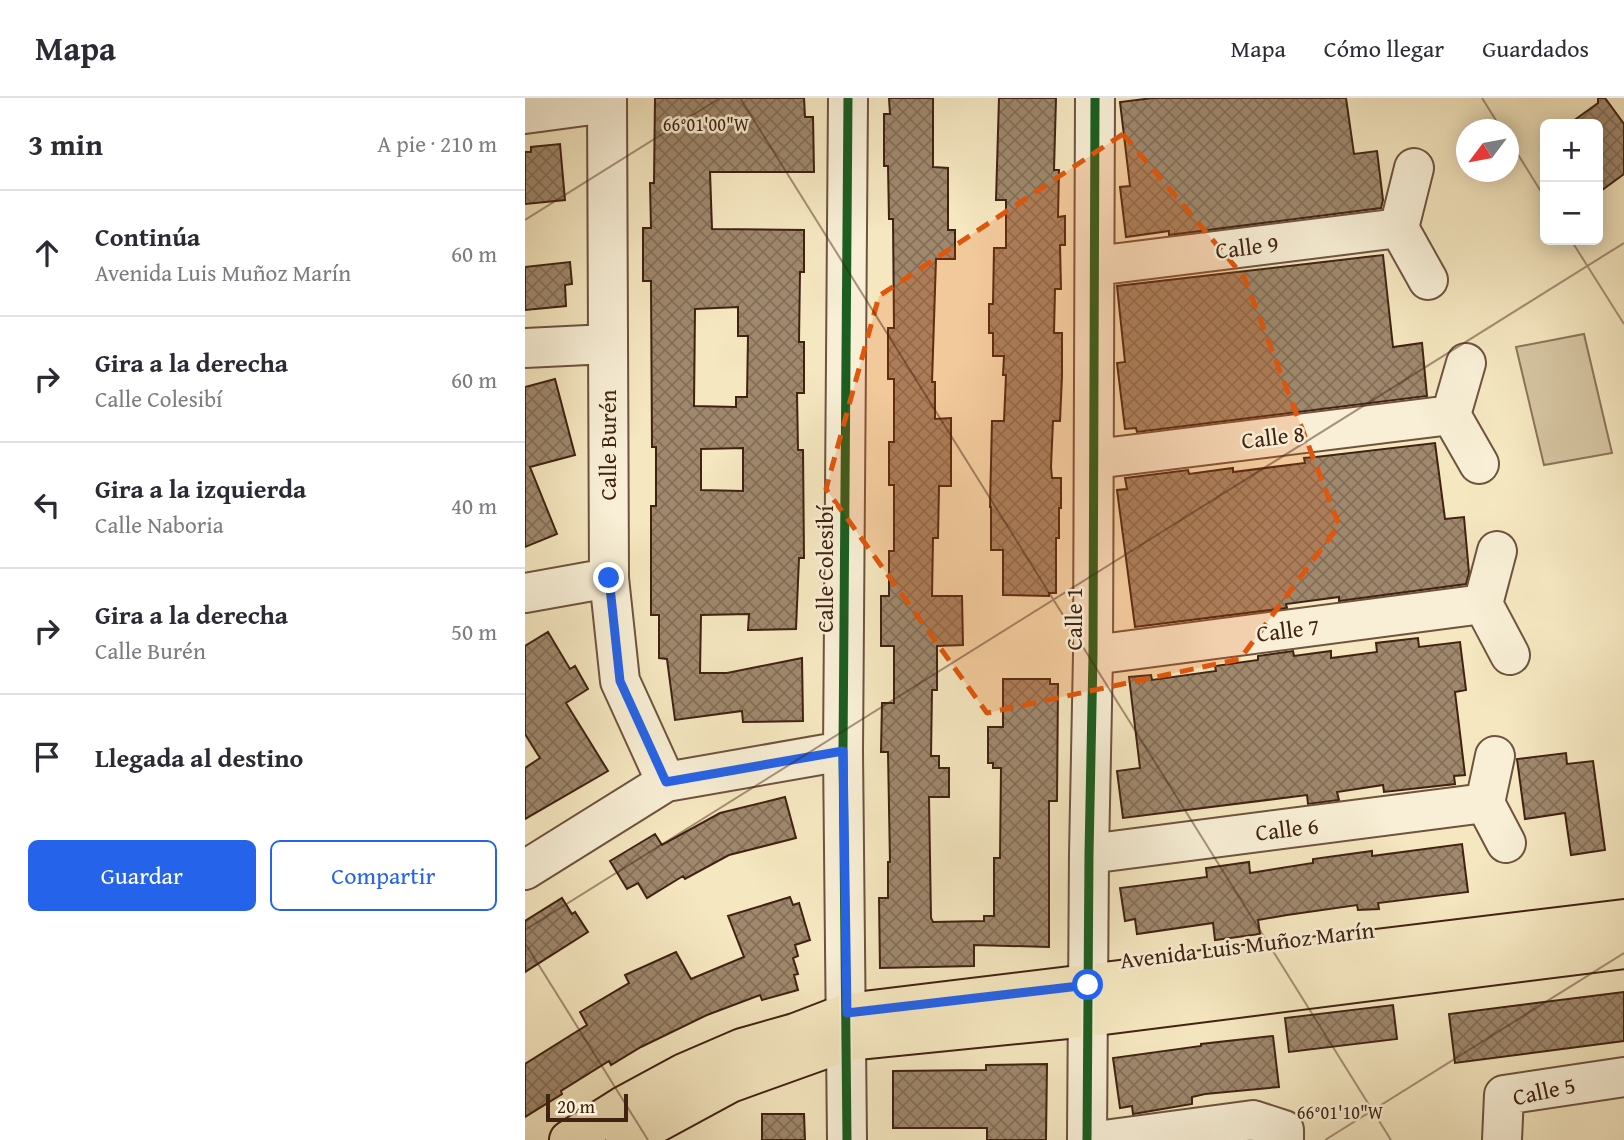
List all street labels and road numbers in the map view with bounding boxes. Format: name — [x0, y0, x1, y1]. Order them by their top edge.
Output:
street label: Calle 9 — [1214, 226, 1280, 267]
street label: Calle Burén — [591, 390, 624, 500]
street label: Calle 8 — [1240, 416, 1306, 457]
street label: Calle Colesibí — [808, 505, 841, 633]
street label: Calle 1 — [1057, 587, 1090, 651]
street label: Calle 7 — [1255, 609, 1321, 650]
street label: Calle 6 — [1254, 808, 1320, 849]
street label: Avenida Luis Muñoz Marín — [1118, 913, 1376, 976]
street label: Calle 5 — [1510, 1068, 1578, 1113]

